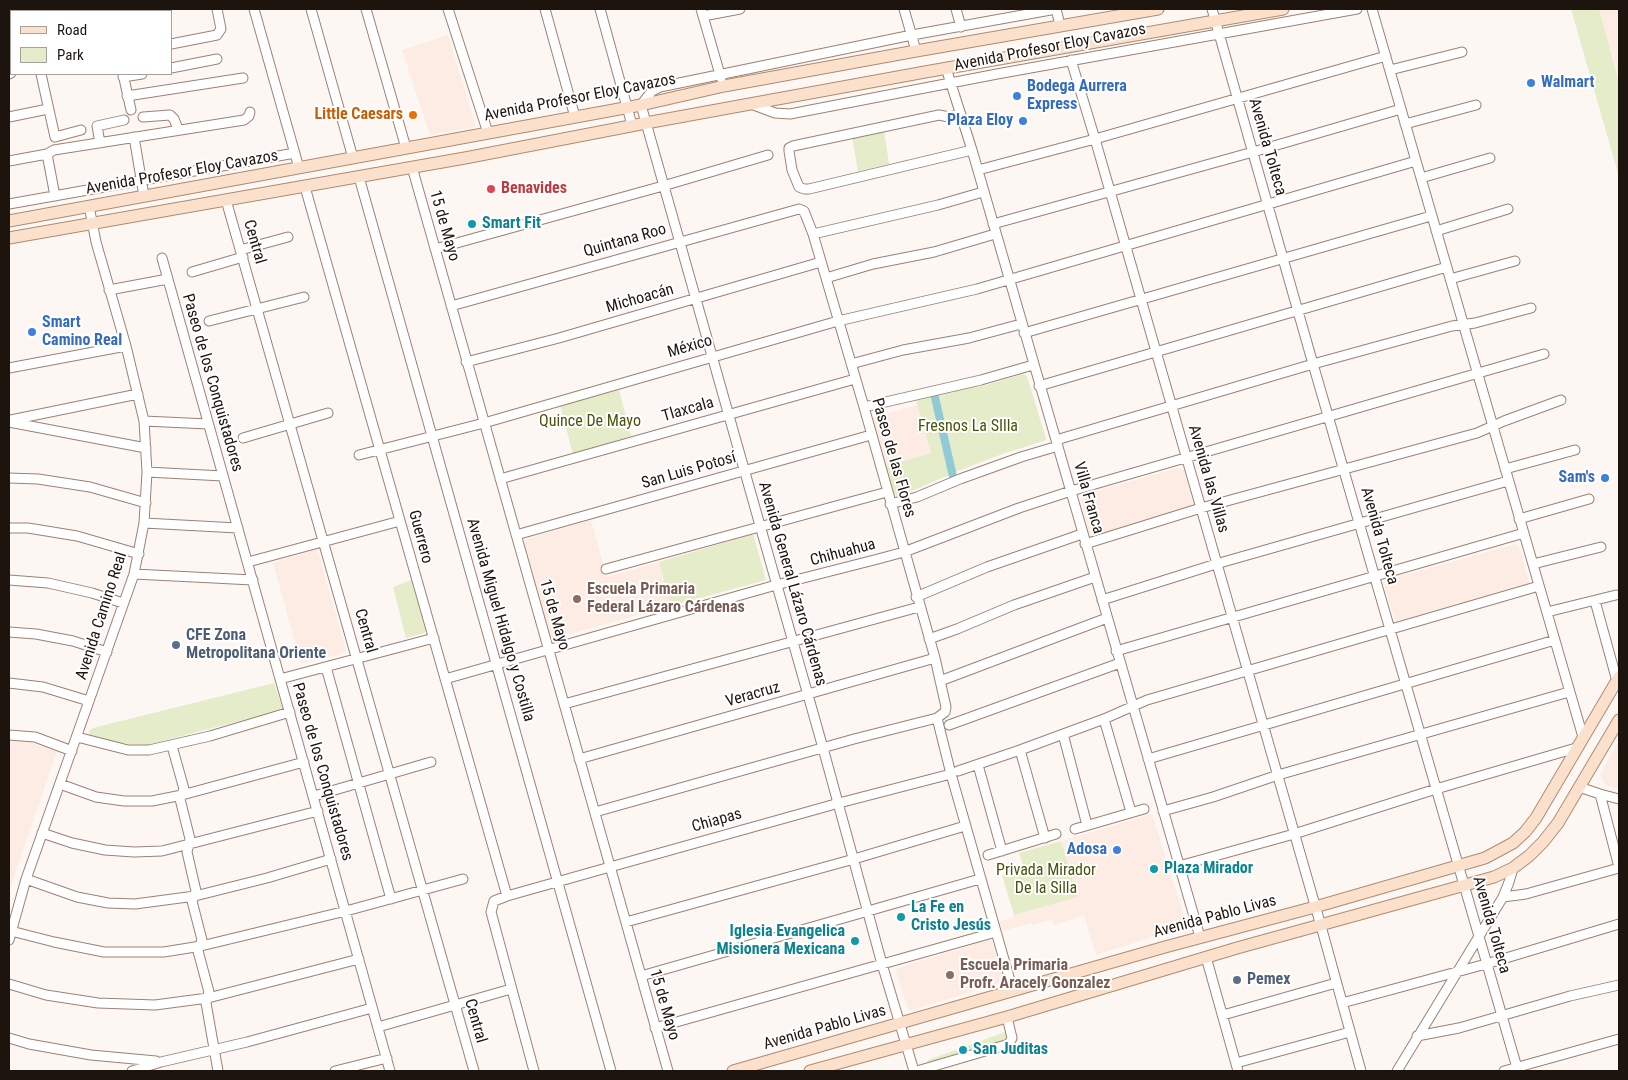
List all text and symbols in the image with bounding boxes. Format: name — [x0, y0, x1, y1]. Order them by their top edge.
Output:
legend — [10, 10, 172, 75]
street label: Avenida Profesor Eloy Cavazos — [953, 20, 1147, 76]
text: Road — [57, 21, 87, 39]
text: Park — [57, 46, 84, 64]
street label: Avenida Profesor Eloy Cavazos — [483, 70, 677, 126]
place label: Walmart — [1541, 73, 1594, 93]
place label: Bodega Aurrera Express — [1027, 77, 1127, 115]
marker: Walmart — [1525, 77, 1537, 89]
marker: Bodega Aurrera Express — [1011, 90, 1023, 102]
street label: Avenida Tolteca — [1244, 96, 1290, 198]
place label: Little Caesars — [314, 105, 403, 125]
marker: Little Caesars — [407, 109, 419, 121]
place label: Plaza Eloy — [947, 111, 1013, 131]
marker: Plaza Eloy — [1017, 115, 1029, 127]
street label: Avenida Profesor Eloy Cavazos — [84, 147, 280, 199]
place label: Benavides — [501, 179, 567, 199]
marker: Benavides — [485, 183, 497, 195]
street label: 15 de Mayo — [425, 188, 463, 264]
place label: Smart Fit — [482, 214, 541, 234]
street label: Central — [239, 218, 269, 266]
marker: Smart Fit — [466, 218, 478, 230]
street label: Quintana Roo — [582, 220, 668, 262]
street label: Michoacán — [604, 280, 676, 318]
street label: Paseo de los Conquistadores — [177, 292, 247, 474]
place label: Smart Camino Real — [42, 313, 122, 351]
marker: Smart Camino Real — [26, 326, 38, 338]
street label: México — [665, 331, 715, 363]
street label: Tlaxcala — [660, 393, 716, 427]
street label: Paseo de las Flores — [867, 396, 919, 520]
park label: Quince De Mayo — [539, 412, 641, 432]
park label: Fresnos La SIlla — [918, 417, 1018, 437]
street label: Avenida las Villas — [1183, 423, 1233, 535]
street label: San Luis Potosí — [639, 448, 739, 494]
street label: Villa Franca — [1069, 460, 1107, 536]
place label: Sam's — [1558, 468, 1595, 488]
marker: Sam's — [1599, 472, 1611, 484]
street label: Avenida General Lázaro Cárdenas — [754, 480, 830, 688]
street label: Avenida Tolteca — [1356, 485, 1402, 587]
street label: Guerrero — [404, 508, 436, 566]
street label: Avenida Miguel Hidalgo y Costilla — [462, 516, 538, 724]
street label: Chihuahua — [808, 535, 878, 571]
street label: Avenida Camino Real — [72, 550, 132, 682]
street label: 15 de Mayo — [535, 577, 573, 653]
place label: Escuela Primaria Federal Lázaro Cárdenas — [587, 580, 745, 618]
marker: Escuela Primaria Federal Lázaro Cárdenas — [571, 593, 583, 605]
street label: Central — [350, 607, 380, 655]
place label: CFE Zona Metropolitana Oriente — [186, 626, 326, 664]
marker: CFE Zona Metropolitana Oriente — [170, 639, 182, 651]
street label: Veracruz — [724, 678, 782, 712]
street label: Paseo de los Conquistadores — [287, 681, 357, 863]
street label: Chiapas — [690, 805, 744, 837]
place label: Adosa — [1067, 840, 1107, 860]
marker: Adosa — [1111, 844, 1123, 856]
place label: Plaza Mirador — [1164, 859, 1253, 879]
park label: Privada Mirador De la Silla — [996, 861, 1096, 899]
marker: Plaza Mirador — [1148, 863, 1160, 875]
street label: Avenida Tolteca — [1468, 874, 1514, 976]
street label: Avenida Pablo Livas — [1151, 891, 1279, 943]
place label: La Fe en Cristo Jesús — [911, 898, 991, 936]
marker: La Fe en Cristo Jesús — [895, 911, 907, 923]
place label: Iglesia Evangelica Misionera Mexicana — [716, 922, 845, 960]
marker: Iglesia Evangelica Misionera Mexicana — [849, 935, 861, 947]
place label: Escuela Primaria Profr. Aracely Gonzalez — [960, 956, 1111, 994]
street label: 15 de Mayo — [645, 967, 683, 1043]
marker: Escuela Primaria Profr. Aracely Gonzalez — [944, 969, 956, 981]
place label: Pemex — [1247, 970, 1290, 990]
marker: Pemex — [1231, 974, 1243, 986]
street label: Central — [460, 997, 490, 1045]
street label: Avenida Pablo Livas — [762, 1001, 888, 1055]
place label: San Juditas — [973, 1040, 1048, 1060]
marker: San Juditas — [957, 1044, 969, 1056]

